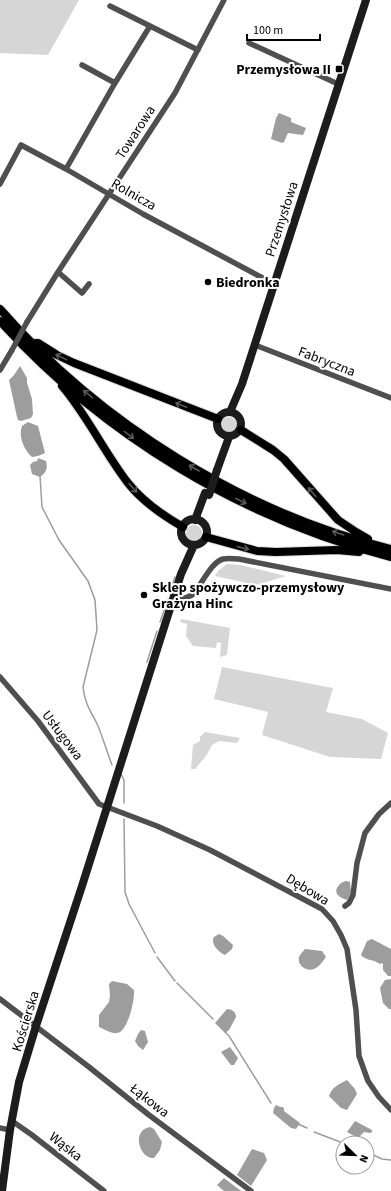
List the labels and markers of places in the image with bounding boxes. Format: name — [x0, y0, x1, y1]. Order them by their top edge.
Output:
place label: Przemysłowa II — [236, 60, 331, 80]
marker: Przemysłowa II — [334, 64, 344, 74]
place label: Biedronka — [216, 273, 280, 293]
marker: Biedronka — [203, 277, 213, 287]
place label: Sklep spożywczo-przemysłowy Grażyna Hinc — [152, 578, 345, 614]
marker: Sklep spożywczo-przemysłowy Grażyna Hinc — [139, 590, 149, 600]

